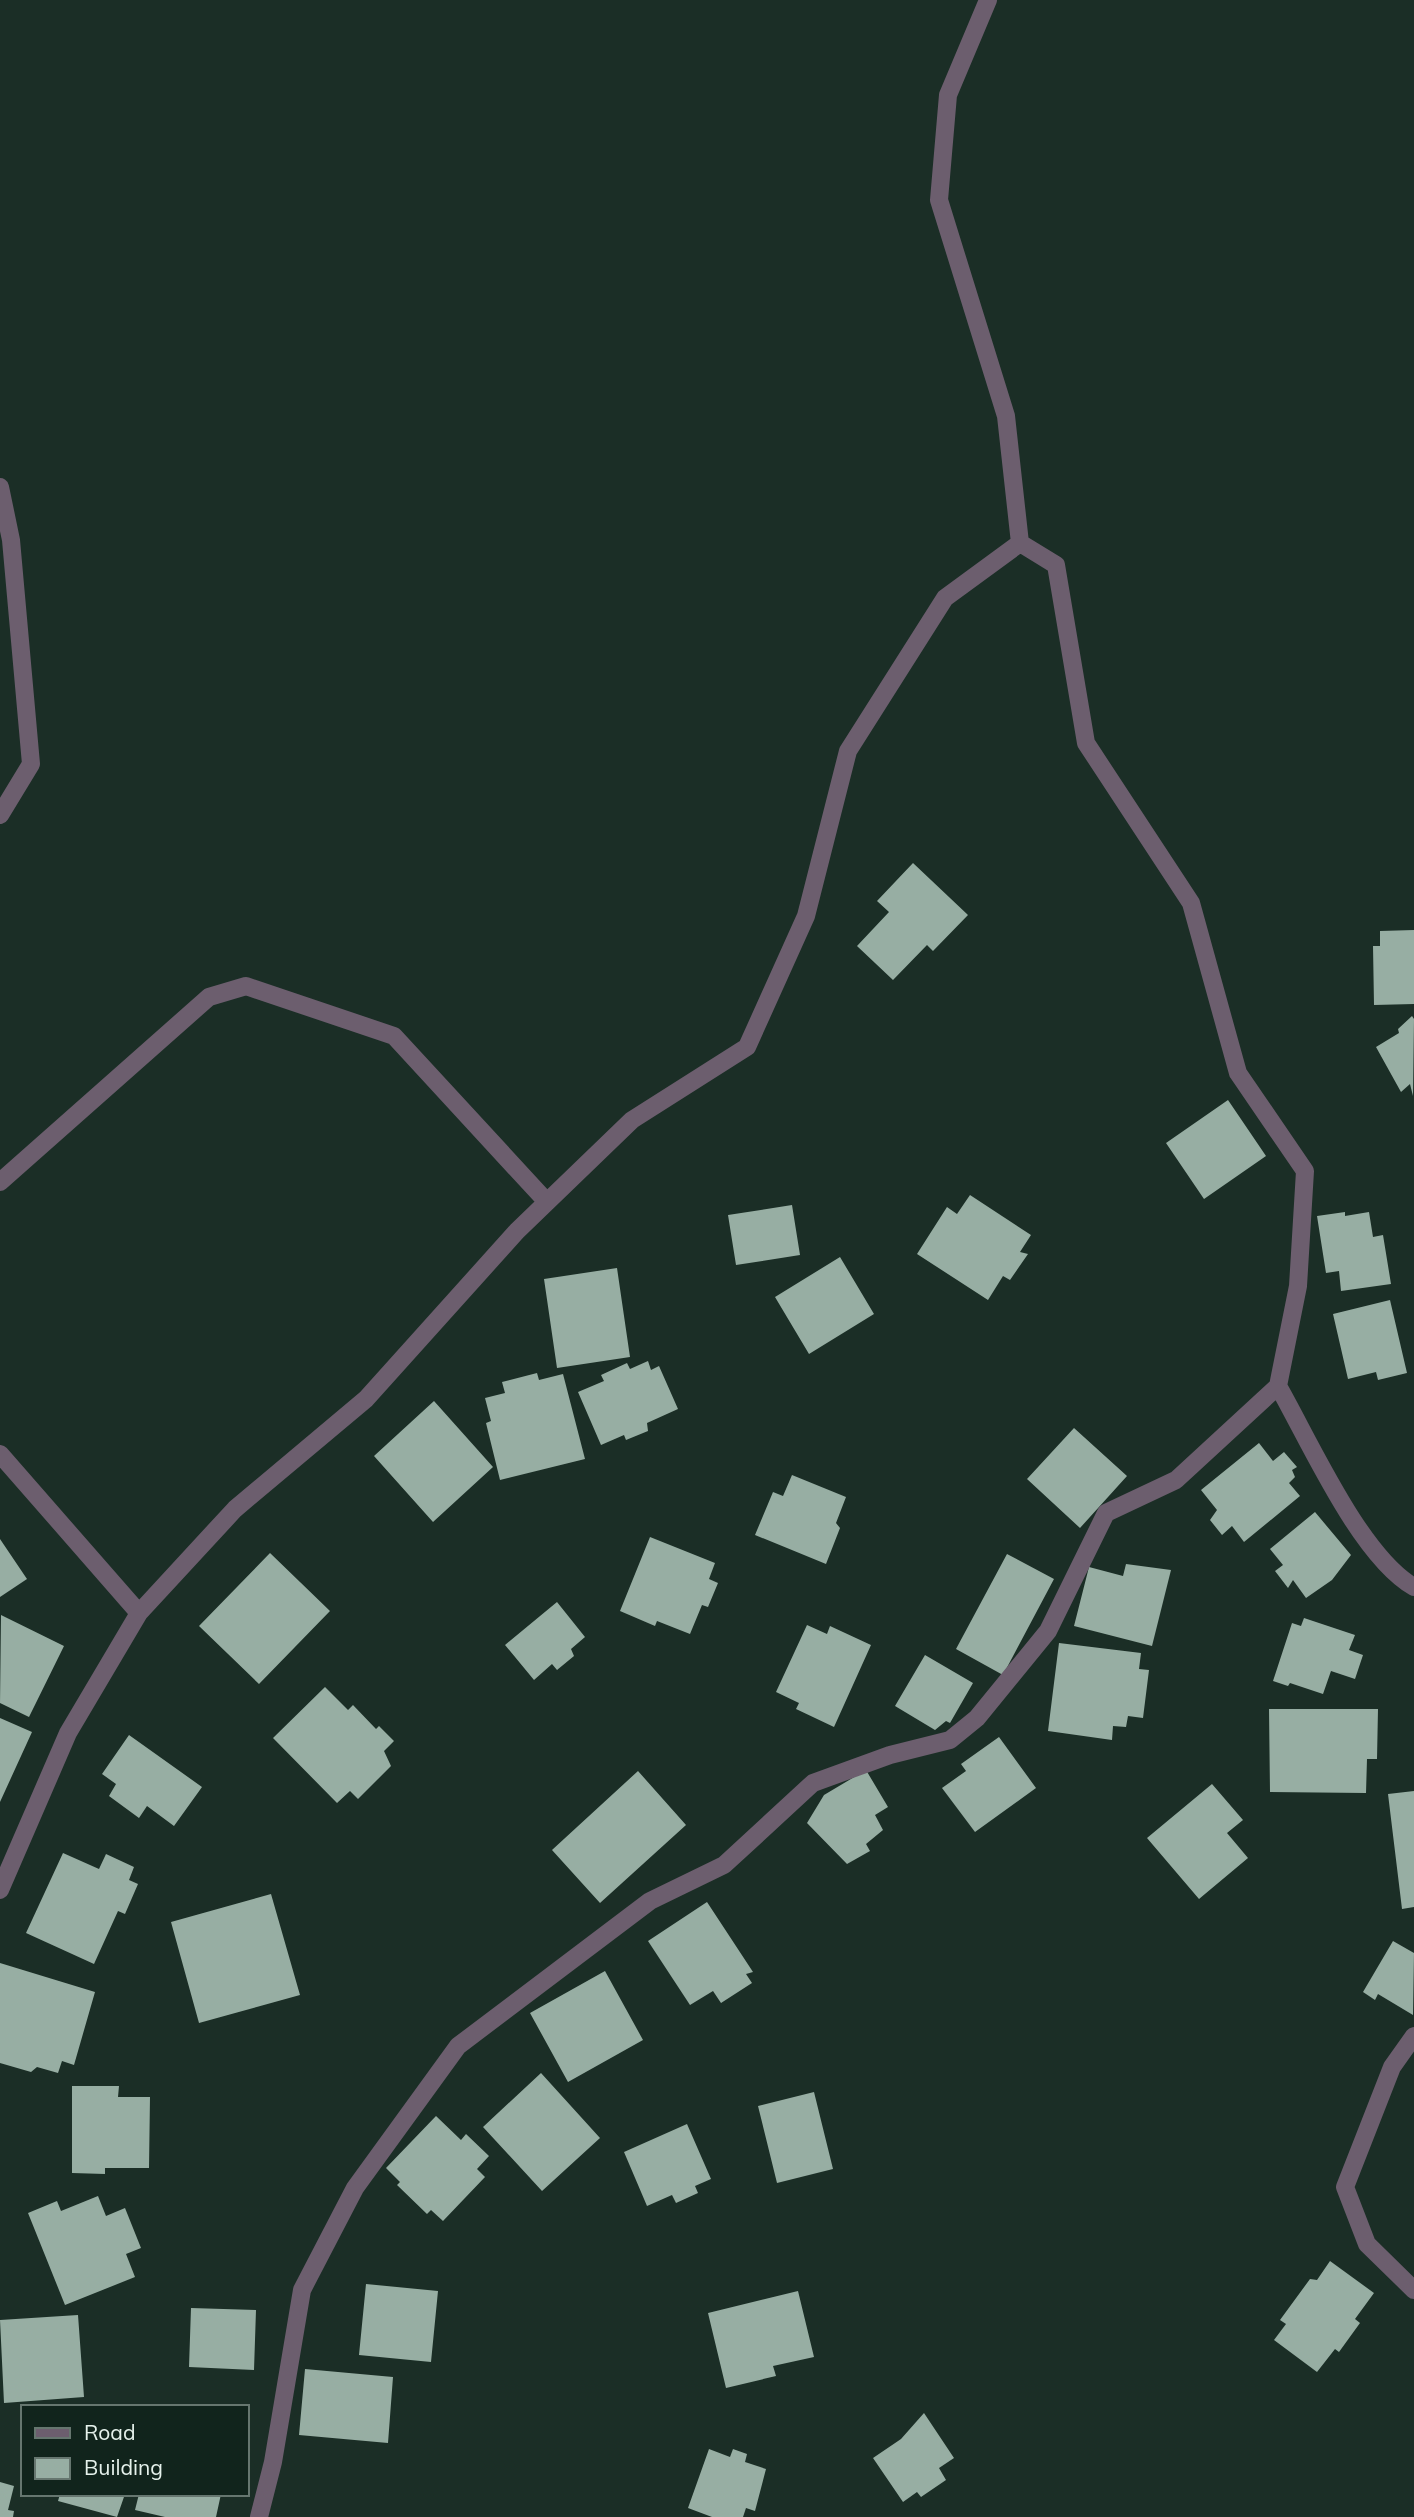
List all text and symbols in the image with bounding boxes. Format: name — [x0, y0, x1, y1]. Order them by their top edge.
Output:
legend — [21, 2405, 248, 2496]
text: Road — [84, 2419, 135, 2445]
text: Building — [84, 2454, 163, 2480]

